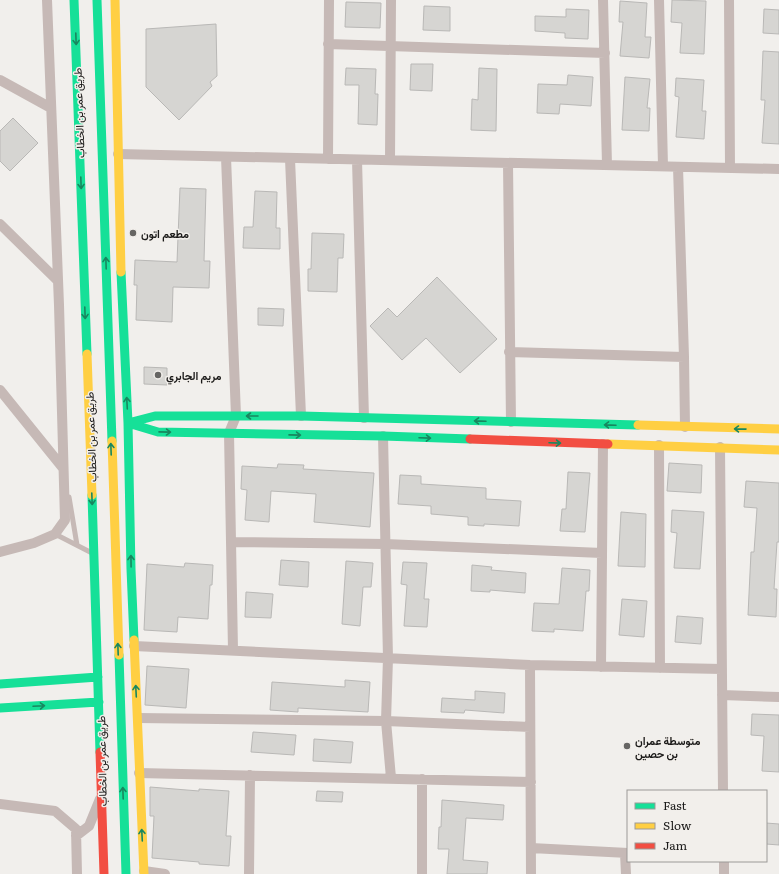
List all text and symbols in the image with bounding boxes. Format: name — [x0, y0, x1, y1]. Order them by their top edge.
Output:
one-way arrow — [72, 32, 79, 45]
street label: طريق عمر بن الخطاب — [68, 67, 88, 159]
one-way arrow — [77, 176, 84, 189]
place label: مطعم اتون — [141, 225, 189, 242]
marker: مطعم اتون — [128, 228, 138, 238]
one-way arrow — [102, 257, 109, 270]
one-way arrow — [81, 306, 89, 319]
place label: مريم الجابري — [166, 367, 222, 385]
marker: مريم الجابري — [153, 370, 163, 380]
street label: طريق عمر بن الخطاب — [80, 391, 100, 483]
one-way arrow — [123, 397, 130, 410]
one-way arrow — [246, 412, 259, 420]
one-way arrow — [474, 418, 487, 425]
one-way arrow — [604, 421, 617, 429]
one-way arrow — [734, 425, 747, 432]
one-way arrow — [158, 428, 171, 436]
one-way arrow — [288, 431, 301, 438]
one-way arrow — [418, 434, 431, 442]
one-way arrow — [548, 439, 561, 446]
one-way arrow — [108, 443, 115, 456]
one-way arrow — [88, 492, 95, 505]
one-way arrow — [127, 555, 135, 568]
one-way arrow — [114, 643, 121, 656]
one-way arrow — [133, 685, 140, 698]
one-way arrow — [32, 702, 45, 709]
street label: طريق عمر بن الخطاب — [92, 716, 110, 806]
place label: متوسطة عمران بن حصين — [635, 732, 700, 761]
marker: متوسطة عمران بن حصين — [622, 741, 632, 751]
one-way arrow — [119, 787, 126, 800]
legend — [627, 790, 767, 862]
text: Fast — [663, 796, 687, 814]
text: Slow — [663, 816, 692, 834]
one-way arrow — [138, 829, 146, 842]
text: Jam — [663, 836, 688, 854]

